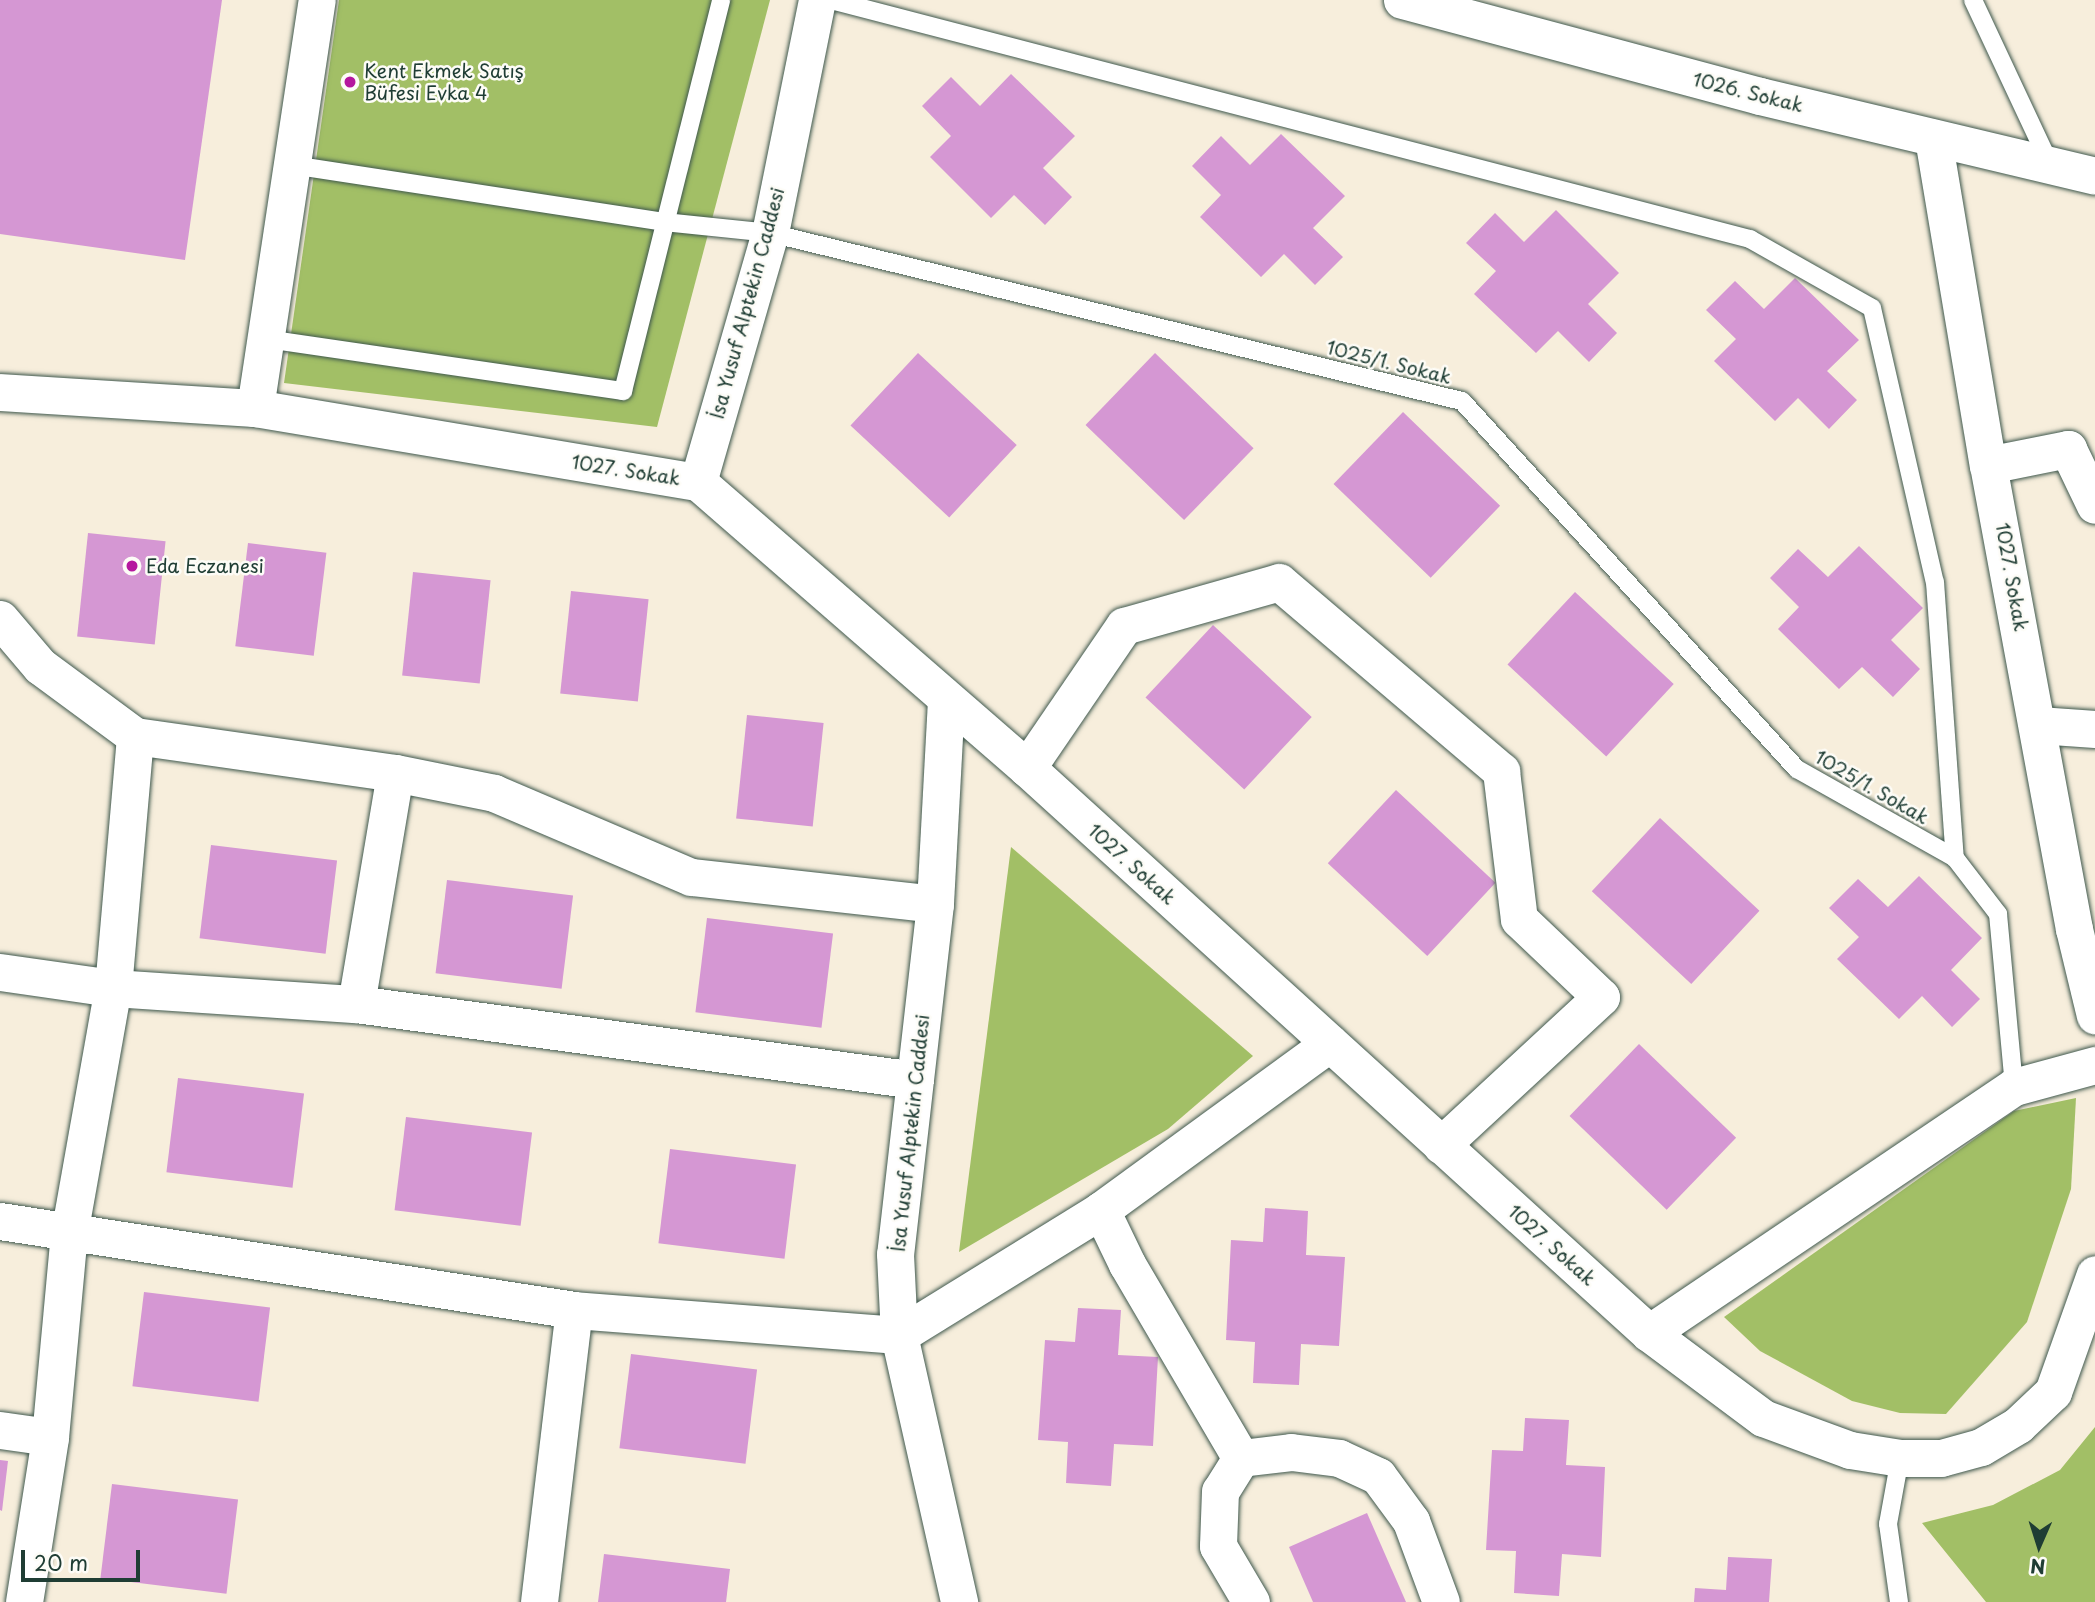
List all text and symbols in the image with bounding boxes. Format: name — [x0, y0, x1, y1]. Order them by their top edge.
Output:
place label: Kent Ekmek Satış Büfesi Evka 4 — [364, 60, 525, 104]
street label: 1026. Sokak — [1689, 67, 1807, 117]
marker: Kent Ekmek Satış Büfesi Evka 4 — [342, 74, 358, 90]
street label: İsa Yusuf Alptekin Caddesi — [705, 183, 789, 423]
street label: 1025/1. Sokak — [1323, 335, 1455, 389]
street label: 1027. Sokak — [569, 450, 683, 490]
street label: 1027. Sokak — [1991, 520, 2033, 634]
place label: Eda Eczanesi — [146, 555, 263, 577]
marker: Eda Eczanesi — [124, 558, 140, 574]
street label: 1025/1. Sokak — [1810, 744, 1934, 830]
street label: 1027. Sokak — [1083, 818, 1181, 910]
street label: İsa Yusuf Alptekin Caddesi — [886, 1011, 934, 1255]
street label: 1027. Sokak — [1503, 1199, 1601, 1291]
north arrow — [2004, 1511, 2074, 1581]
scale bar — [24, 1536, 144, 1580]
text: 20 m — [34, 1546, 88, 1578]
text: N — [2030, 1553, 2046, 1581]

